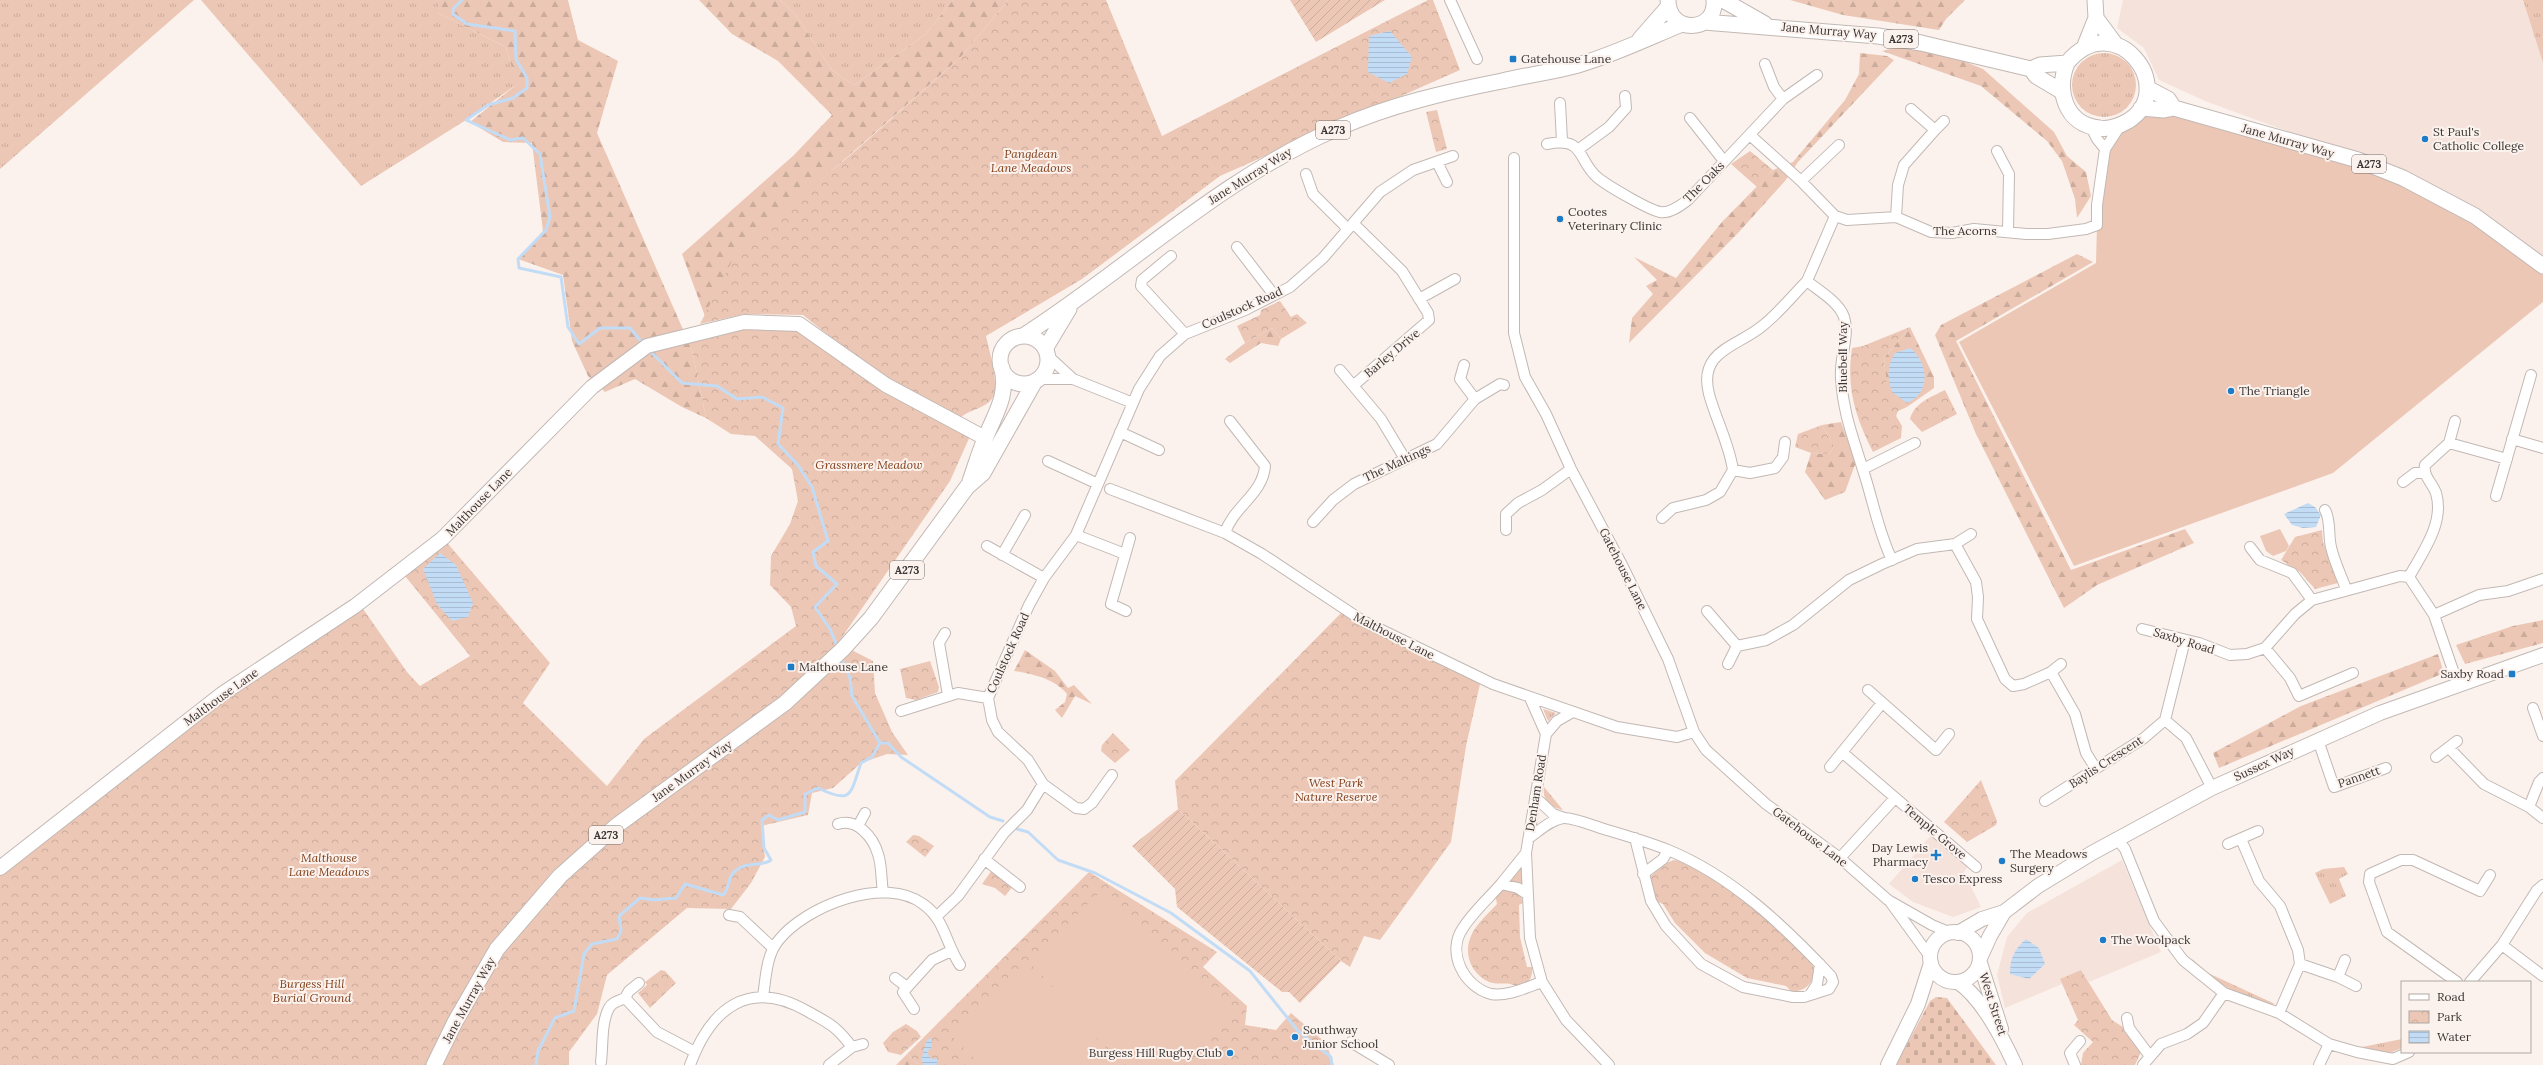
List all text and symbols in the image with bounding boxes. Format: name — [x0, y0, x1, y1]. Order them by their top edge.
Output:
street label: Jane Murray Way — [1780, 19, 1878, 42]
road number: A273 — [1884, 30, 1918, 48]
place label: Gatehouse Lane — [1521, 51, 1612, 66]
marker: Gatehouse Lane — [1508, 54, 1518, 64]
street label: Jane Murray Way — [2239, 120, 2337, 161]
road number: A273 — [1316, 121, 1350, 139]
place label: St Paul's Catholic College — [2433, 124, 2525, 153]
marker: St Paul's Catholic College — [2420, 134, 2430, 144]
street label: Jane Murray Way — [1204, 144, 1295, 208]
park label: Pangdean Lane Meadows — [991, 146, 1071, 175]
road number: A273 — [2352, 155, 2386, 173]
street label: The Oaks — [1680, 158, 1728, 205]
place label: Cootes Veterinary Clinic — [1567, 204, 1662, 233]
marker: Cootes Veterinary Clinic — [1555, 214, 1565, 224]
street label: The Acorns — [1933, 223, 1997, 238]
street label: Coulstock Road — [1199, 283, 1285, 332]
street label: Bluebell Way — [1835, 321, 1850, 393]
street label: Barley Drive — [1361, 325, 1423, 380]
place label: The Triangle — [2239, 383, 2310, 398]
marker: The Triangle — [2226, 386, 2236, 396]
street label: The Maltings — [1361, 440, 1433, 485]
park label: Grassmere Meadow — [815, 457, 923, 472]
street label: Malthouse Lane — [442, 464, 515, 539]
street label: Gatehouse Lane — [1596, 525, 1651, 613]
road number: A273 — [890, 561, 924, 579]
street label: Malthouse Lane — [1351, 609, 1438, 663]
street label: Coulstock Road — [983, 610, 1032, 696]
street label: Saxby Road — [2152, 624, 2217, 657]
place label: Malthouse Lane — [799, 659, 888, 674]
marker: Malthouse Lane — [786, 662, 796, 672]
street label: Malthouse Lane — [180, 664, 261, 729]
place label: Saxby Road — [2440, 666, 2504, 681]
marker: Saxby Road — [2507, 669, 2517, 679]
street label: Baylis Crescent — [2066, 732, 2146, 791]
street label: Jane Murray Way — [648, 736, 735, 805]
street label: Sussex Way — [2231, 743, 2297, 784]
street label: Denham Road — [1522, 753, 1549, 833]
street label: Pannett — [2336, 762, 2382, 791]
park label: West Park Nature Reserve — [1295, 775, 1378, 804]
street label: Temple Grove — [1901, 801, 1970, 863]
street label: Gatehouse Lane — [1770, 803, 1851, 870]
road number: A273 — [589, 826, 623, 844]
place label: Day Lewis Pharmacy — [1872, 840, 1929, 869]
place label: The Meadows Surgery — [2010, 846, 2088, 875]
park label: Malthouse Lane Meadows — [289, 850, 369, 879]
marker: Day Lewis Pharmacy — [1931, 850, 1941, 860]
marker: The Meadows Surgery — [1997, 856, 2007, 866]
place label: Tesco Express — [1923, 871, 2003, 886]
marker: Tesco Express — [1910, 874, 1920, 884]
place label: The Woolpack — [2111, 932, 2191, 947]
marker: The Woolpack — [2098, 935, 2108, 945]
street label: Jane Murray Way — [438, 954, 499, 1046]
street label: West Street — [1976, 970, 2011, 1038]
park label: Burgess Hill Burial Ground — [273, 976, 352, 1005]
legend — [2401, 981, 2531, 1053]
text: Road — [2437, 989, 2465, 1004]
text: Park — [2437, 1009, 2463, 1024]
place label: Southway Junior School — [1302, 1022, 1378, 1051]
text: Water — [2437, 1029, 2472, 1044]
marker: Southway Junior School — [1290, 1032, 1300, 1042]
place label: Burgess Hill Rugby Club — [1089, 1045, 1222, 1060]
marker: Burgess Hill Rugby Club — [1225, 1048, 1235, 1058]

